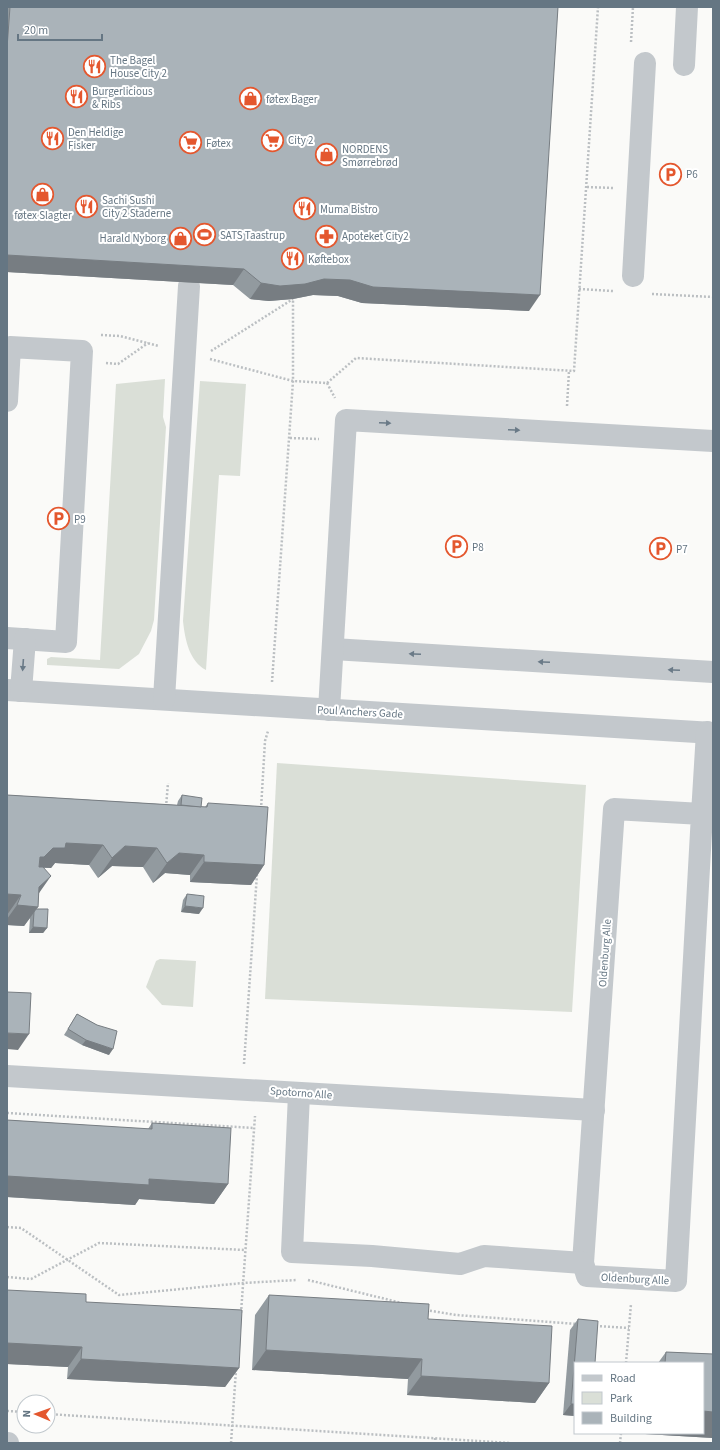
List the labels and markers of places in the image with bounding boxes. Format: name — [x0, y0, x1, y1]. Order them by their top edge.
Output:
restaurant icon: The Bagel House City 2 — [82, 53, 108, 79]
place label: The Bagel House City 2 — [110, 53, 167, 81]
restaurant icon: Burgerlicious & Ribs — [64, 84, 90, 110]
place label: Burgerlicious & Ribs — [92, 84, 153, 112]
shop icon: føtex Bager — [237, 86, 263, 112]
place label: føtex Bager — [266, 92, 318, 107]
restaurant icon: Den Heldige Fisker — [40, 125, 66, 151]
place label: Den Heldige Fisker — [68, 125, 124, 153]
supermarket icon: City 2 — [260, 127, 286, 153]
supermarket icon: Føtex — [177, 130, 203, 156]
place label: City 2 — [288, 133, 314, 148]
place label: Føtex — [206, 136, 231, 151]
shop icon: NORDENS Smørrebrød — [313, 142, 339, 168]
place label: NORDENS Smørrebrød — [342, 142, 398, 170]
parking icon: P6 — [658, 161, 684, 187]
place label: P6 — [686, 167, 698, 182]
shop icon: føtex Slagter — [30, 182, 56, 208]
restaurant icon: Sachi Sushi City 2 Staderne — [74, 193, 100, 219]
place label: Sachi Sushi City 2 Staderne — [102, 193, 172, 221]
restaurant icon: Muma Bistro — [292, 196, 318, 222]
place label: Muma Bistro — [320, 202, 378, 217]
place label: føtex Slagter — [14, 208, 72, 223]
sports icon: SATS Taastrup — [192, 222, 218, 248]
pharmacy icon: Apoteket City2 — [314, 223, 340, 249]
shop icon: Harald Nyborg — [168, 225, 194, 251]
place label: SATS Taastrup — [220, 228, 285, 243]
place label: Apoteket City2 — [342, 229, 409, 244]
place label: Harald Nyborg — [100, 231, 166, 246]
restaurant icon: Køftebox — [279, 246, 305, 272]
place label: Køftebox — [308, 252, 349, 267]
parking icon: P9 — [45, 506, 71, 532]
place label: P9 — [74, 512, 86, 527]
parking icon: P8 — [444, 534, 470, 560]
parking icon: P7 — [648, 536, 674, 562]
place label: P8 — [472, 540, 484, 555]
place label: P7 — [676, 542, 688, 557]

